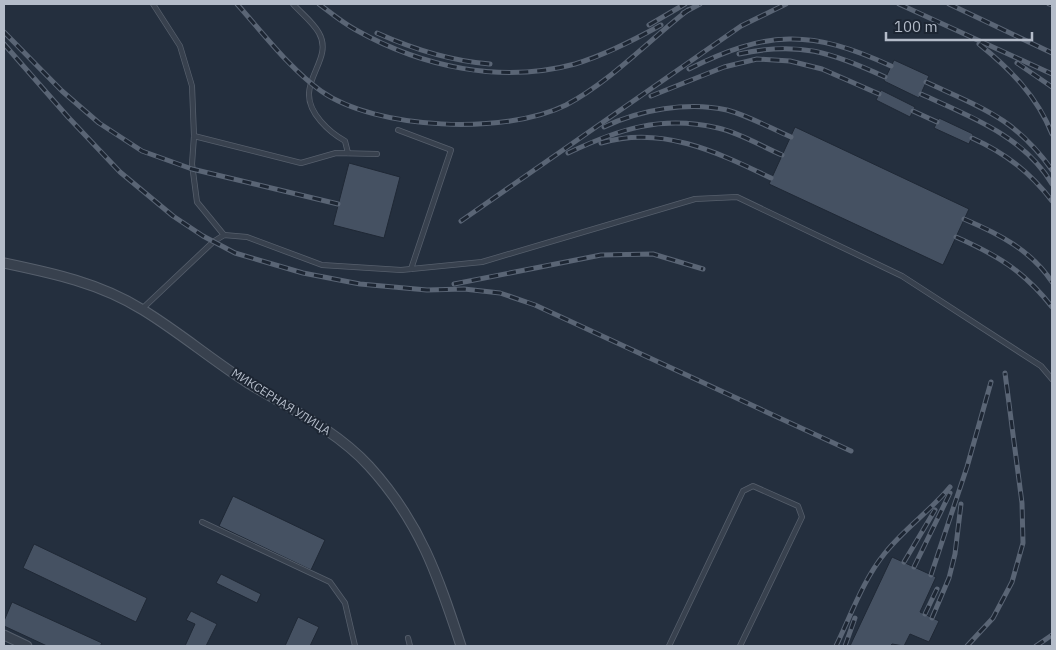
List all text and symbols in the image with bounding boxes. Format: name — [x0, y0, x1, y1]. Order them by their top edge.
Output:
scale bar — [886, 10, 1032, 42]
text: 100 m — [894, 17, 938, 36]
street label: МИКСЕРНАЯ УЛИЦА — [229, 365, 334, 438]

